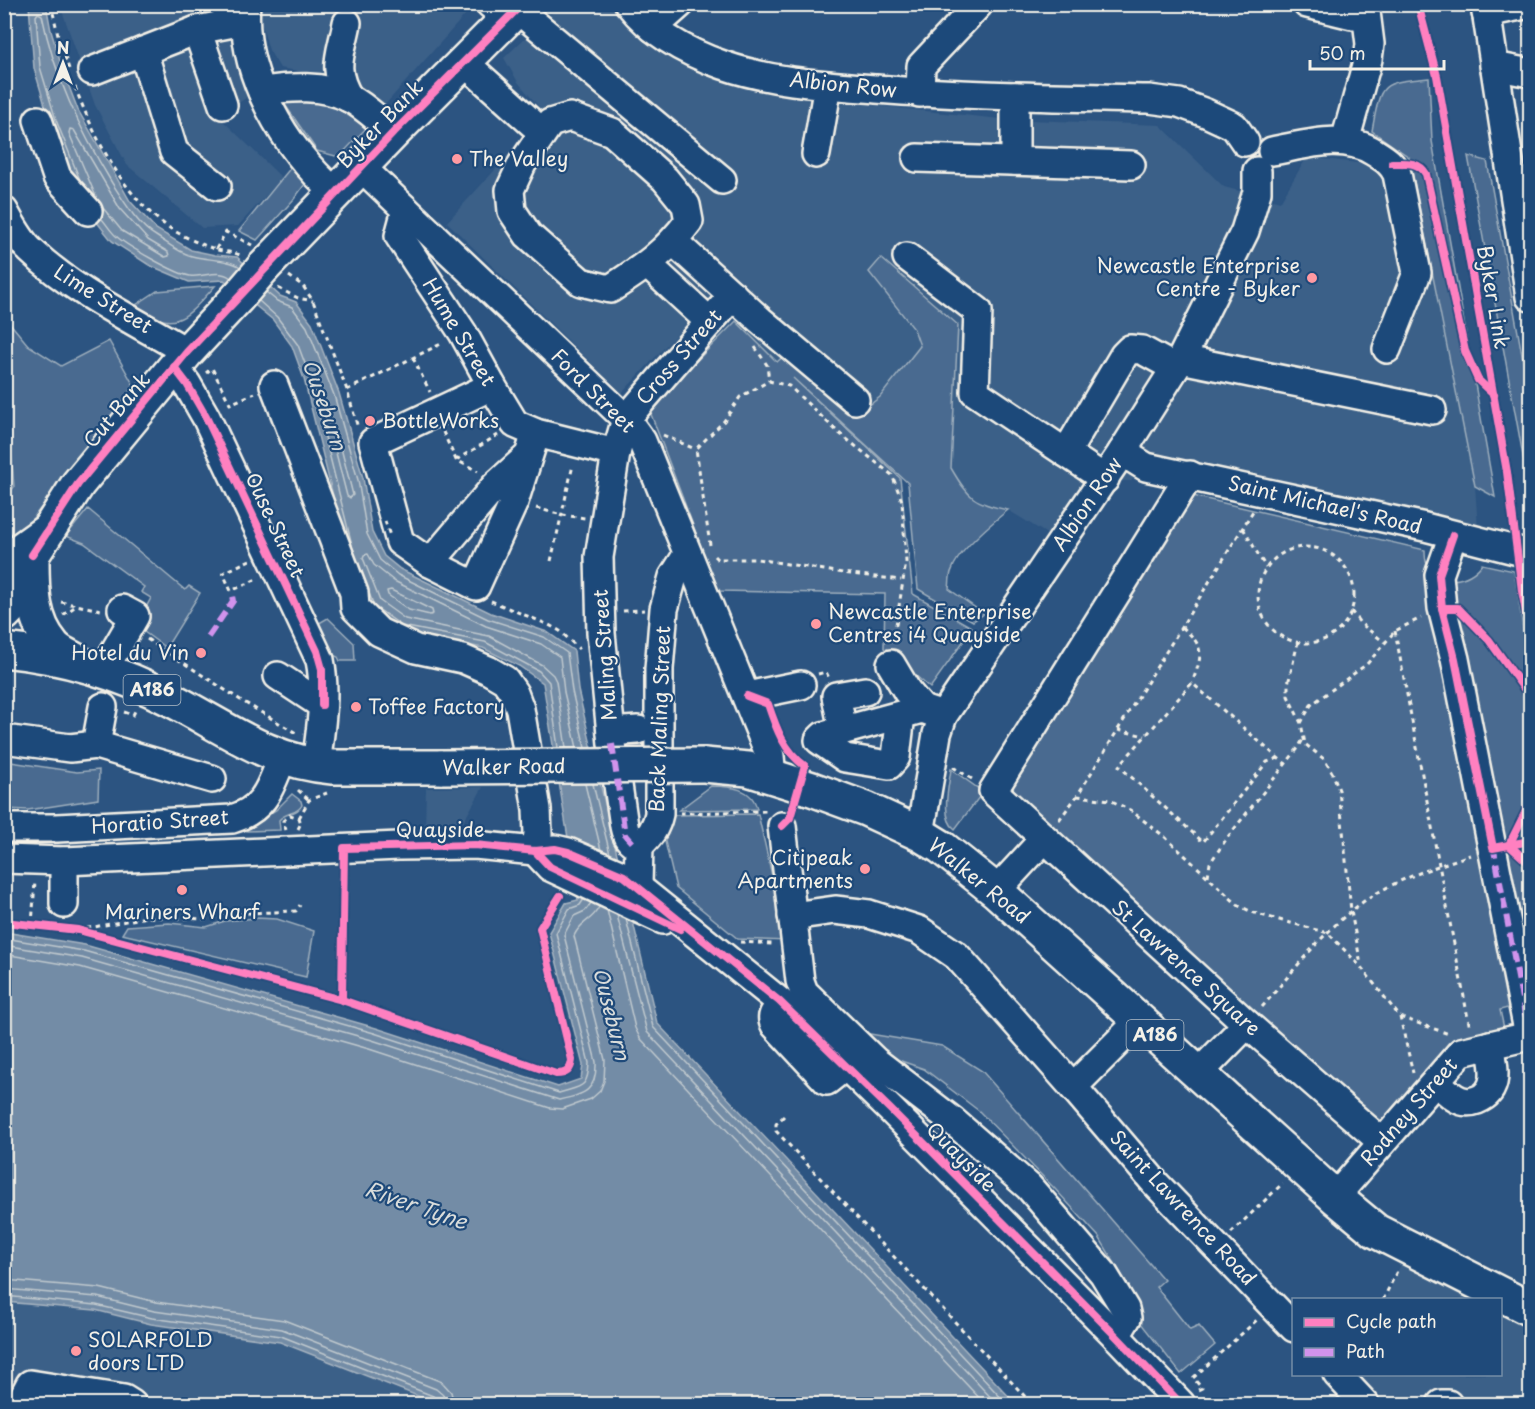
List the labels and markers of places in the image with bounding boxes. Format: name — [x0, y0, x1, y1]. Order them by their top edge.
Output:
place label: The Valley — [469, 143, 568, 173]
marker: The Valley — [450, 152, 464, 166]
place label: Newcastle Enterprise Centre - Byker — [1096, 250, 1301, 303]
marker: Newcastle Enterprise Centre - Byker — [1305, 271, 1319, 285]
place label: BottleWorks — [382, 405, 499, 435]
marker: BottleWorks — [363, 414, 377, 428]
place label: Newcastle Enterprise Centres i4 Quayside — [828, 596, 1032, 649]
marker: Newcastle Enterprise Centres i4 Quayside — [809, 617, 823, 631]
place label: Hotel du Vin — [71, 637, 189, 667]
marker: Hotel du Vin — [194, 646, 208, 660]
place label: Toffee Factory — [368, 691, 505, 721]
marker: Toffee Factory — [349, 700, 363, 714]
place label: Citipeak Apartments — [737, 842, 853, 895]
marker: Citipeak Apartments — [858, 862, 872, 876]
marker: Mariners Wharf — [175, 883, 189, 897]
place label: Mariners Wharf — [105, 896, 261, 926]
place label: SOLARFOLD doors LTD — [88, 1324, 213, 1377]
marker: SOLARFOLD doors LTD — [69, 1344, 83, 1358]

